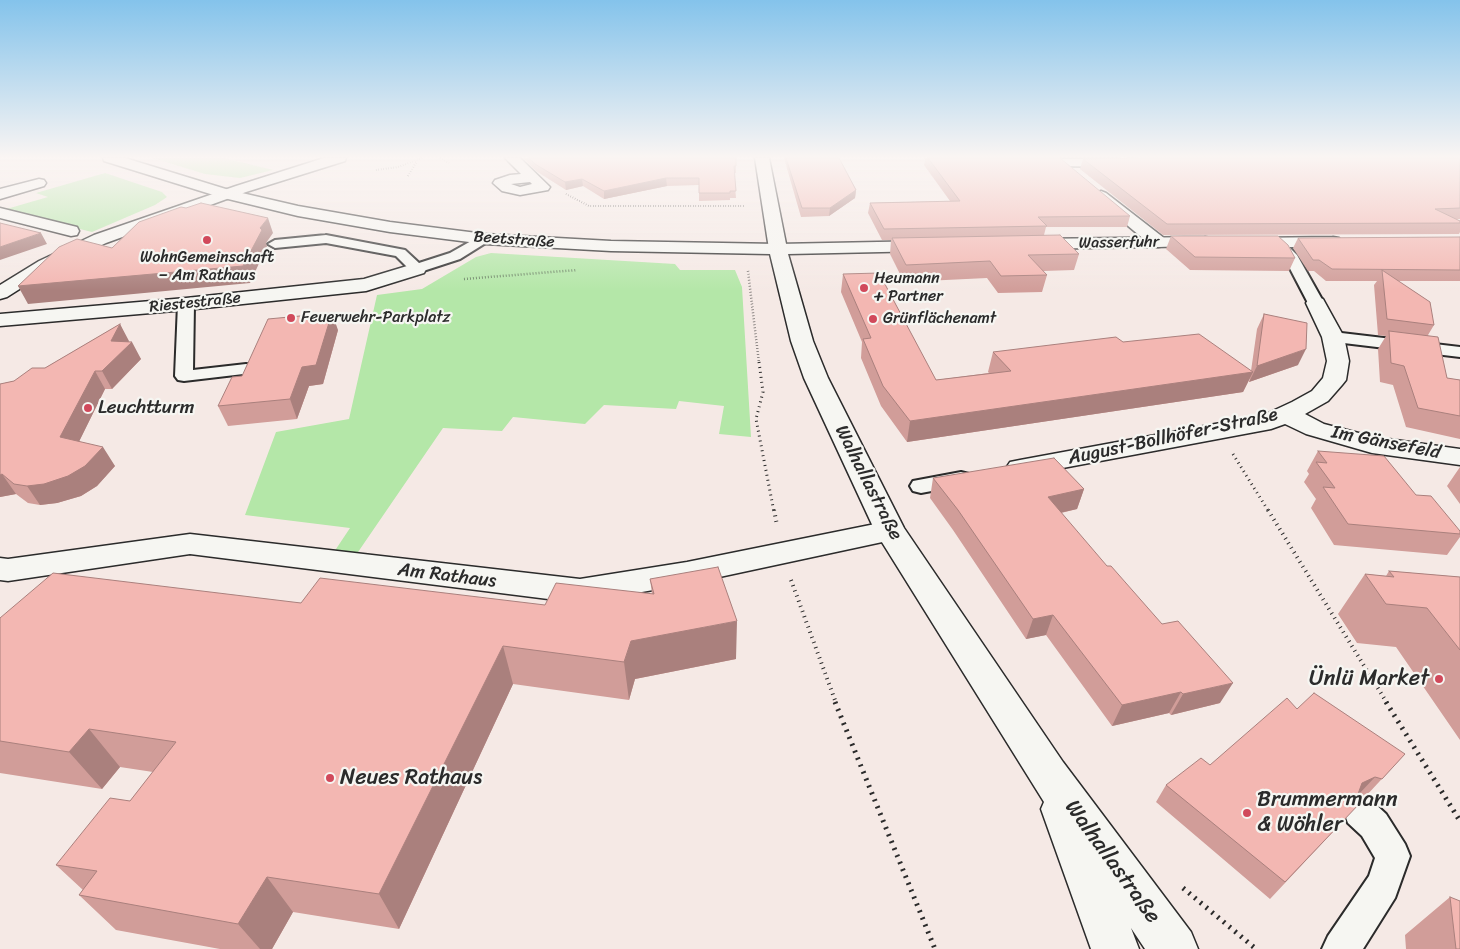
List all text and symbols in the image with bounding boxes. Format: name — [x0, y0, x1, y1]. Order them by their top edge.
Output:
street label: Beetstraße — [473, 228, 555, 252]
street label: Wasserfuhr — [1079, 233, 1159, 253]
marker: WohnGemeinschaft – Am Rathaus — [201, 234, 213, 246]
place label: WohnGemeinschaft – Am Rathaus — [140, 248, 274, 286]
place label: Heumann + Partner — [874, 269, 943, 307]
marker: Heumann + Partner — [858, 282, 870, 294]
street label: Riestestraße — [148, 289, 242, 317]
place label: Feuerwehr-Parkplatz — [301, 308, 450, 328]
place label: Grünflächenamt — [883, 309, 996, 329]
marker: Feuerwehr-Parkplatz — [285, 312, 297, 324]
marker: Grünflächenamt — [867, 313, 879, 325]
place label: Leuchtturm — [98, 397, 194, 419]
marker: Leuchtturm — [82, 402, 94, 414]
street label: August-Bollhöfer-Straße — [1066, 404, 1280, 470]
street label: Im Gänsefeld — [1330, 421, 1442, 465]
street label: Walhallastraße — [829, 422, 907, 544]
street label: Am Rathaus — [397, 559, 497, 593]
place label: Ünlü Market — [1309, 666, 1429, 692]
marker: Ünlü Market — [1433, 673, 1445, 685]
place label: Neues Rathaus — [340, 765, 482, 791]
marker: Neues Rathaus — [324, 772, 336, 784]
place label: Brummermann & Wöhler — [1257, 787, 1398, 838]
street label: Walhallastraße — [1058, 795, 1166, 929]
marker: Brummermann & Wöhler — [1241, 807, 1253, 819]

